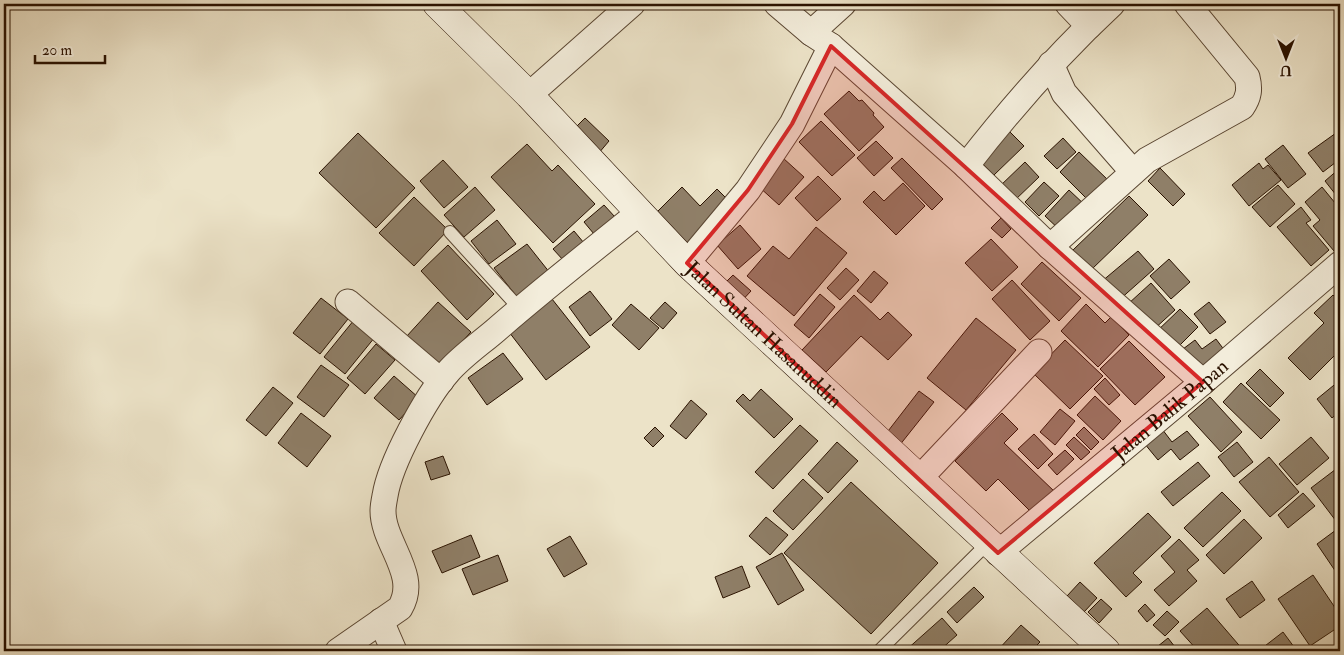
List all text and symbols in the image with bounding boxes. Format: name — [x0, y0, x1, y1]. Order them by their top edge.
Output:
scale bar — [35, 32, 105, 64]
north arrow — [1262, 32, 1312, 82]
text: 20 m — [42, 41, 72, 60]
text: U — [1280, 62, 1292, 79]
street label: Jalan Sultan Hasanuddin — [679, 255, 848, 414]
street label: Jalan Balik Papan — [1105, 353, 1234, 467]

